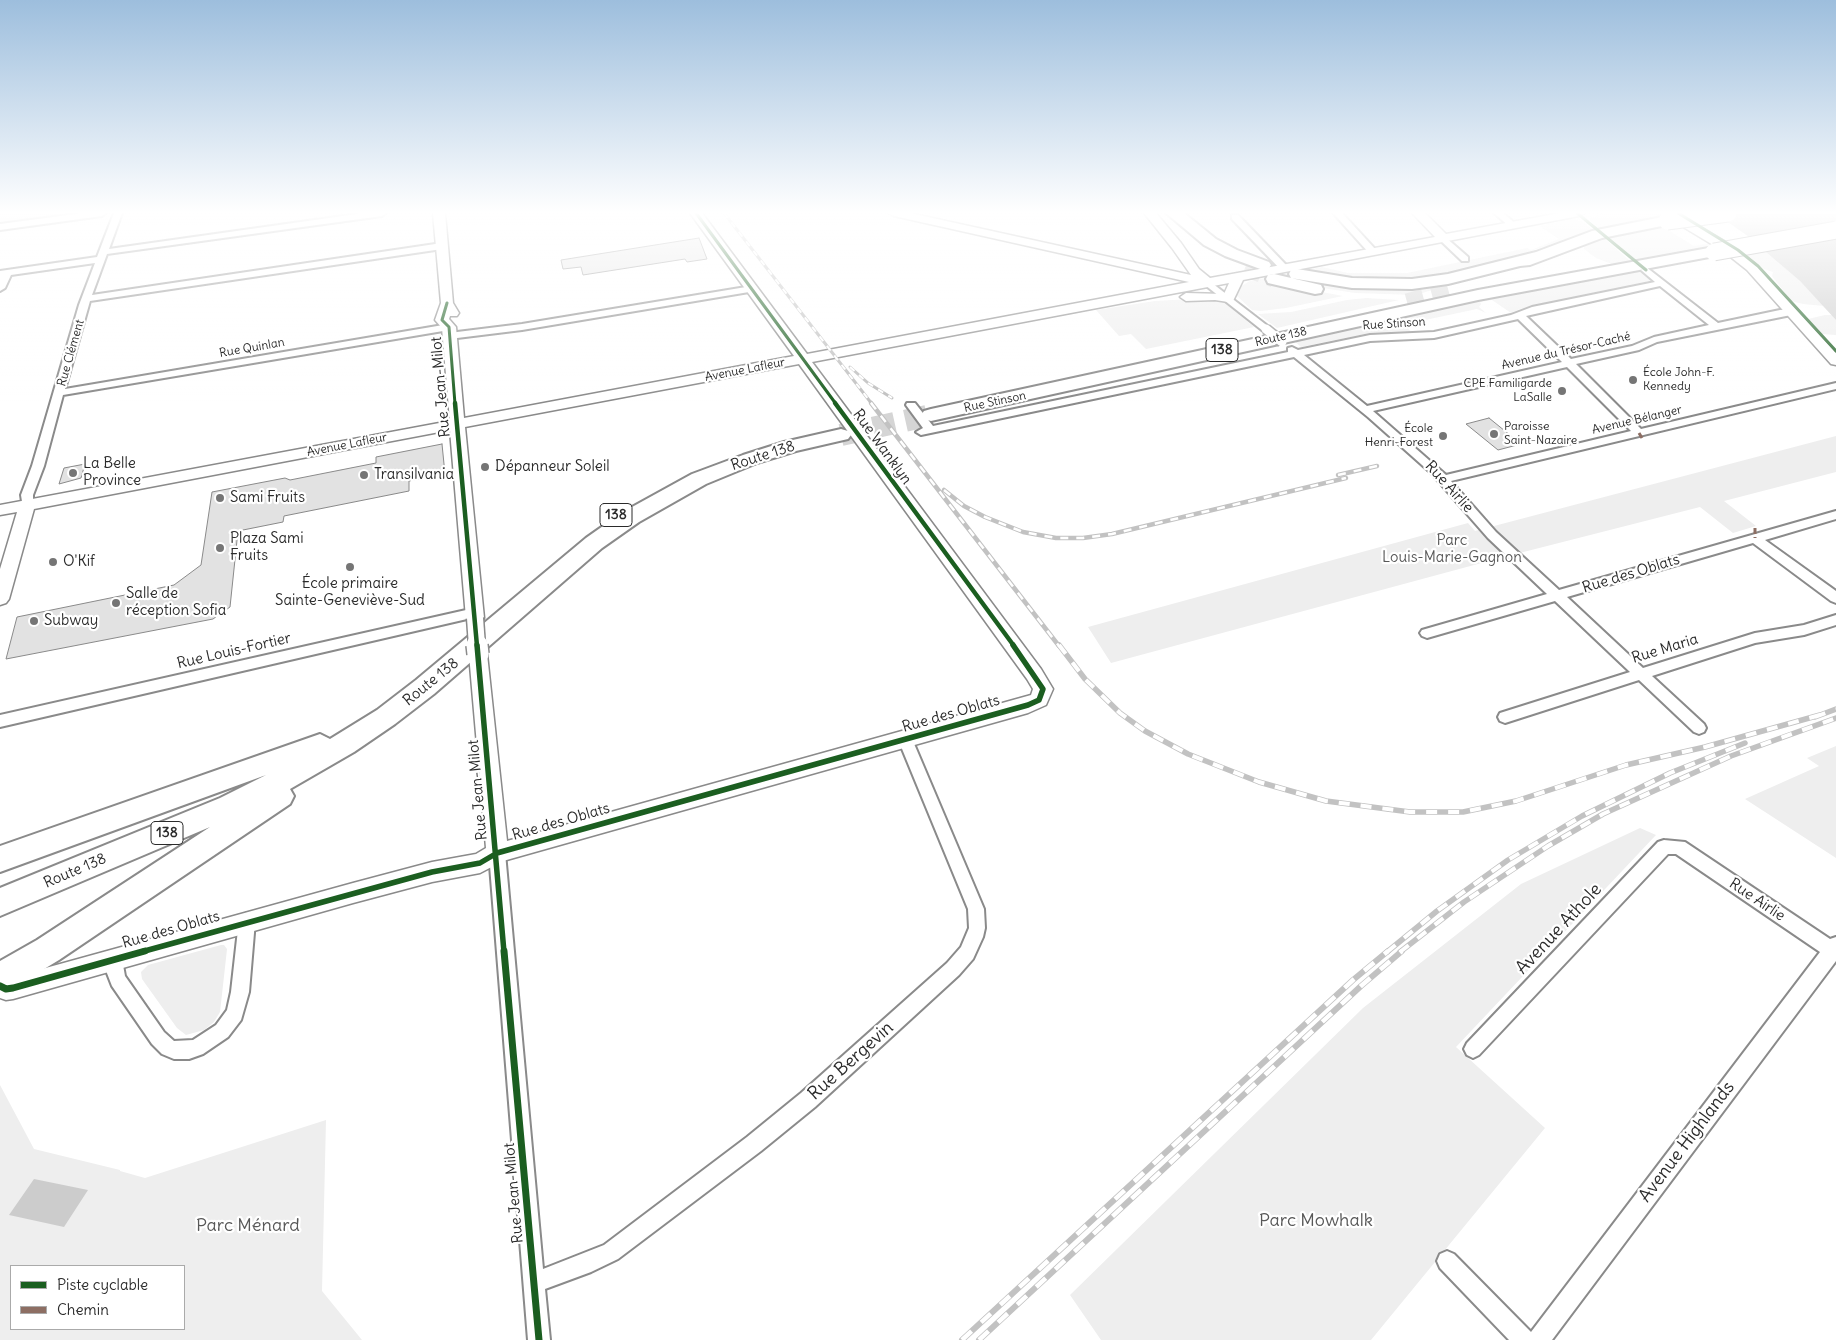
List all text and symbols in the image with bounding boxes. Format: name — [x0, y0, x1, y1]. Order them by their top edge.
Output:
street label: Rue Stinson — [1362, 315, 1426, 333]
street label: Rue Clément — [55, 318, 87, 388]
street label: Route 138 — [1254, 324, 1308, 350]
street label: Avenue du Trésor-Caché — [1500, 329, 1632, 373]
street label: Rue Quinlan — [218, 335, 286, 361]
street label: Rue Jean-Milot — [428, 336, 454, 438]
road number: 138 — [1206, 338, 1238, 362]
street label: Avenue Lafleur — [704, 355, 786, 385]
place label: École John-F. Kennedy — [1643, 366, 1715, 394]
marker: École John-F. Kennedy — [1627, 374, 1639, 386]
place label: CPE Familigarde LaSalle — [1464, 377, 1552, 405]
marker: CPE Familigarde LaSalle — [1556, 385, 1568, 397]
street label: Rue Stinson — [963, 388, 1027, 416]
street label: Avenue Bélanger — [1591, 403, 1683, 437]
street label: Rue Wanklyn — [849, 406, 915, 488]
place label: Paroisse Saint-Nazaire — [1504, 420, 1577, 448]
place label: École Henri-Forest — [1365, 422, 1433, 450]
marker: Paroisse Saint-Nazaire — [1488, 428, 1500, 440]
street label: Avenue Lafleur — [306, 430, 388, 460]
marker: École Henri-Forest — [1437, 430, 1449, 442]
street label: Route 138 — [729, 437, 797, 475]
place label: La Belle Province — [83, 455, 141, 490]
street label: Rue Airlie — [1421, 457, 1477, 517]
place label: Dépanneur Soleil — [495, 458, 610, 476]
marker: Dépanneur Soleil — [479, 461, 491, 473]
place label: Transilvania — [374, 466, 454, 484]
marker: La Belle Province — [67, 467, 79, 479]
marker: Transilvania — [358, 469, 370, 481]
place label: Sami Fruits — [230, 489, 305, 507]
marker: Sami Fruits — [214, 492, 226, 504]
road number: 138 — [600, 504, 632, 526]
place label: Plaza Sami Fruits — [230, 530, 304, 565]
park label: Parc Louis-Marie-Gagnon — [1382, 532, 1522, 567]
marker: Plaza Sami Fruits — [214, 542, 226, 554]
street label: Rue des Oblats — [1580, 551, 1682, 597]
place label: O'Kif — [63, 553, 95, 571]
marker: O'Kif — [47, 556, 59, 568]
marker: École primaire Sainte-Geneviève-Sud — [344, 561, 356, 573]
place label: École primaire Sainte-Geneviève-Sud — [275, 575, 425, 610]
place label: Salle de réception Sofia — [126, 585, 226, 620]
marker: Salle de réception Sofia — [110, 597, 122, 609]
place label: Subway — [44, 612, 98, 630]
marker: Subway — [28, 615, 40, 627]
street label: Rue Louis-Fortier — [175, 629, 293, 673]
street label: Rue Maria — [1630, 630, 1700, 668]
street label: Route 138 — [400, 654, 462, 710]
street label: Rue des Oblats — [900, 691, 1002, 737]
street label: Rue Jean-Milot — [465, 739, 491, 841]
street label: Rue des Oblats — [510, 799, 612, 845]
road number: 138 — [151, 821, 183, 844]
street label: Route 138 — [41, 850, 109, 892]
street label: Rue Airlie — [1726, 875, 1788, 925]
street label: Avenue Athole — [1511, 879, 1607, 979]
street label: Rue des Oblats — [120, 907, 222, 953]
street label: Rue Bergevin — [804, 1017, 898, 1105]
street label: Avenue Highlands — [1635, 1077, 1739, 1207]
street label: Rue Jean-Milot — [501, 1142, 527, 1244]
park label: Parc Mowhalk — [1259, 1210, 1373, 1232]
park label: Parc Ménard — [196, 1215, 300, 1237]
legend — [10, 1265, 185, 1330]
text: Piste cyclable — [57, 1275, 148, 1294]
text: Chemin — [57, 1300, 109, 1319]

